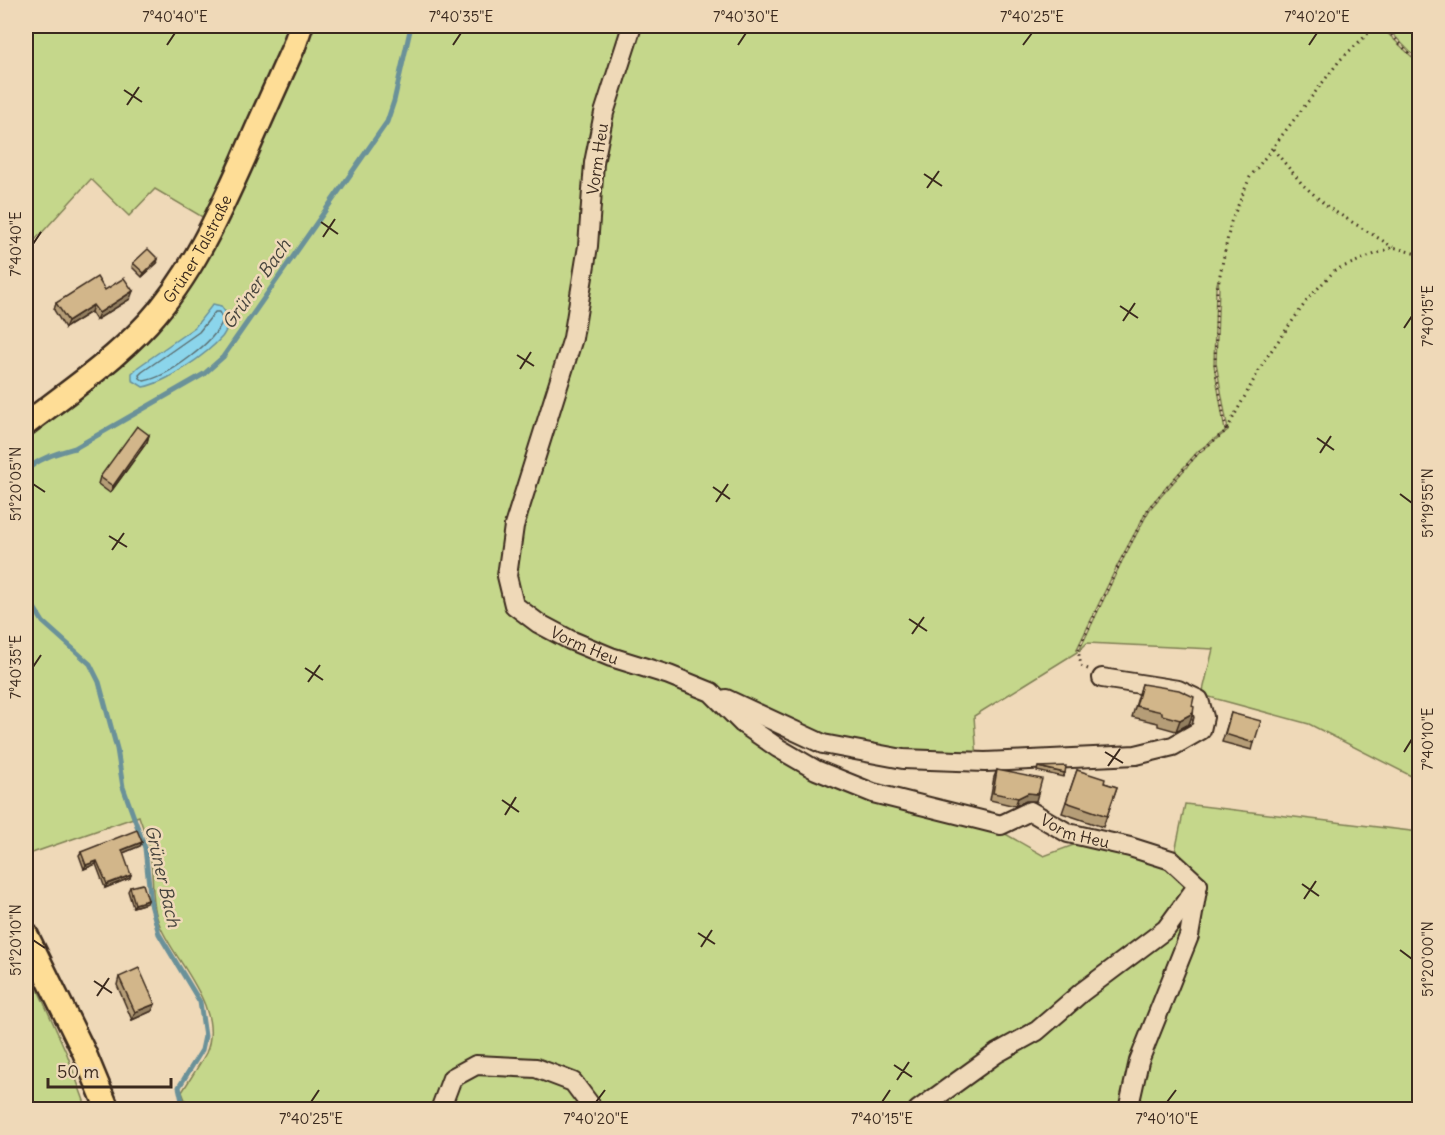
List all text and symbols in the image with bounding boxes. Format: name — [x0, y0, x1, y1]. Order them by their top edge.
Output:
text: 7°40'40"E — [142, 7, 208, 26]
text: 7°40'35"E — [429, 7, 493, 26]
text: 7°40'30"E — [713, 7, 779, 26]
text: 7°40'25"E — [1000, 7, 1064, 26]
text: 7°40'20"E — [1284, 7, 1350, 26]
street label: Vorm Heu — [582, 122, 612, 196]
street label: Grüner Talstraße — [158, 192, 236, 307]
text: 7°40'40"E — [6, 211, 25, 277]
water label: Grüner Bach — [217, 234, 296, 333]
text: 7°40'15"E — [1418, 285, 1437, 347]
text: 51°20'05"N — [6, 447, 25, 521]
text: 51°19'55"N — [1418, 468, 1437, 538]
street label: Vorm Heu — [547, 622, 621, 669]
text: 7°40'35"E — [6, 635, 25, 699]
text: 7°40'10"E — [1418, 707, 1437, 771]
street label: Vorm Heu — [1037, 809, 1111, 852]
water label: Grüner Bach — [140, 823, 186, 930]
text: 51°20'10"N — [6, 904, 25, 976]
text: 51°20'00"N — [1418, 921, 1437, 997]
scale bar — [48, 1051, 171, 1089]
text: 50 m — [57, 1060, 99, 1083]
text: 7°40'25"E — [279, 1109, 343, 1128]
text: 7°40'20"E — [563, 1109, 629, 1128]
text: 7°40'15"E — [851, 1109, 913, 1128]
text: 7°40'10"E — [1135, 1109, 1199, 1128]

